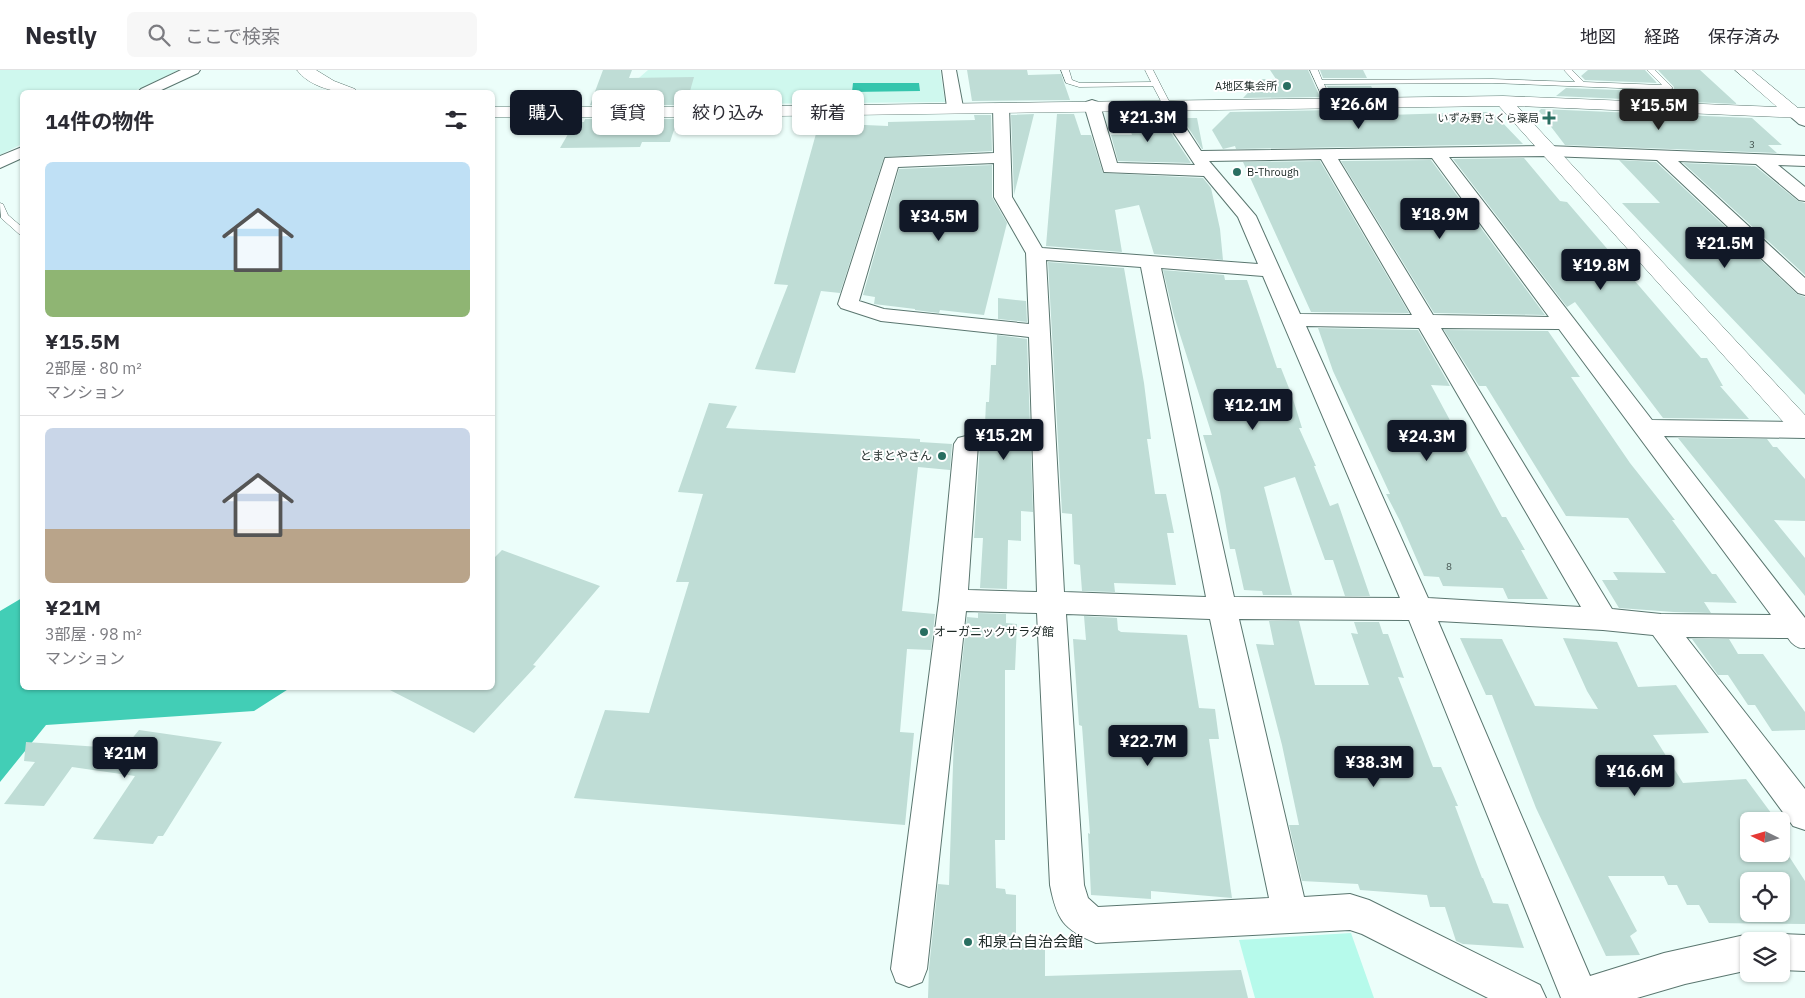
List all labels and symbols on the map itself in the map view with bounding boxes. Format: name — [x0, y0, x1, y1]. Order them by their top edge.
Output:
place label: A地区集会所 — [1215, 79, 1278, 93]
marker: A地区集会所 — [1281, 80, 1293, 92]
pin: ¥26.6M — [1318, 88, 1400, 130]
pin: ¥15.5M — [1618, 88, 1700, 131]
pin: ¥21.3M — [1107, 100, 1189, 143]
place label: いずみ野 さくら薬局 — [1437, 111, 1539, 125]
marker: いずみ野 さくら薬局 — [1543, 112, 1555, 124]
house number: 3 — [1749, 138, 1755, 151]
place label: B-Through — [1247, 165, 1299, 179]
marker: B-Through — [1231, 166, 1243, 178]
pin: ¥18.9M — [1399, 198, 1481, 240]
pin: ¥34.5M — [898, 200, 980, 242]
pin: ¥21.5M — [1684, 226, 1766, 269]
pin: ¥19.8M — [1560, 248, 1642, 291]
pin: ¥12.1M — [1212, 388, 1294, 431]
pin: ¥15.2M — [963, 418, 1045, 461]
pin: ¥24.3M — [1386, 420, 1468, 462]
place label: とまとやさん — [860, 448, 932, 463]
marker: とまとやさん — [936, 450, 948, 462]
house number: 8 — [1446, 560, 1452, 573]
place label: オーガニックサラダ館 — [934, 624, 1054, 639]
marker: オーガニックサラダ館 — [918, 626, 930, 638]
pin: ¥22.7M — [1107, 724, 1189, 767]
pin: ¥21M — [95, 736, 155, 779]
pin: ¥38.3M — [1333, 746, 1415, 788]
pin: ¥16.6M — [1594, 754, 1676, 797]
north arrow — [1740, 812, 1790, 862]
place label: 和泉台自治会館 — [978, 932, 1083, 951]
marker: 和泉台自治会館 — [962, 936, 974, 948]

